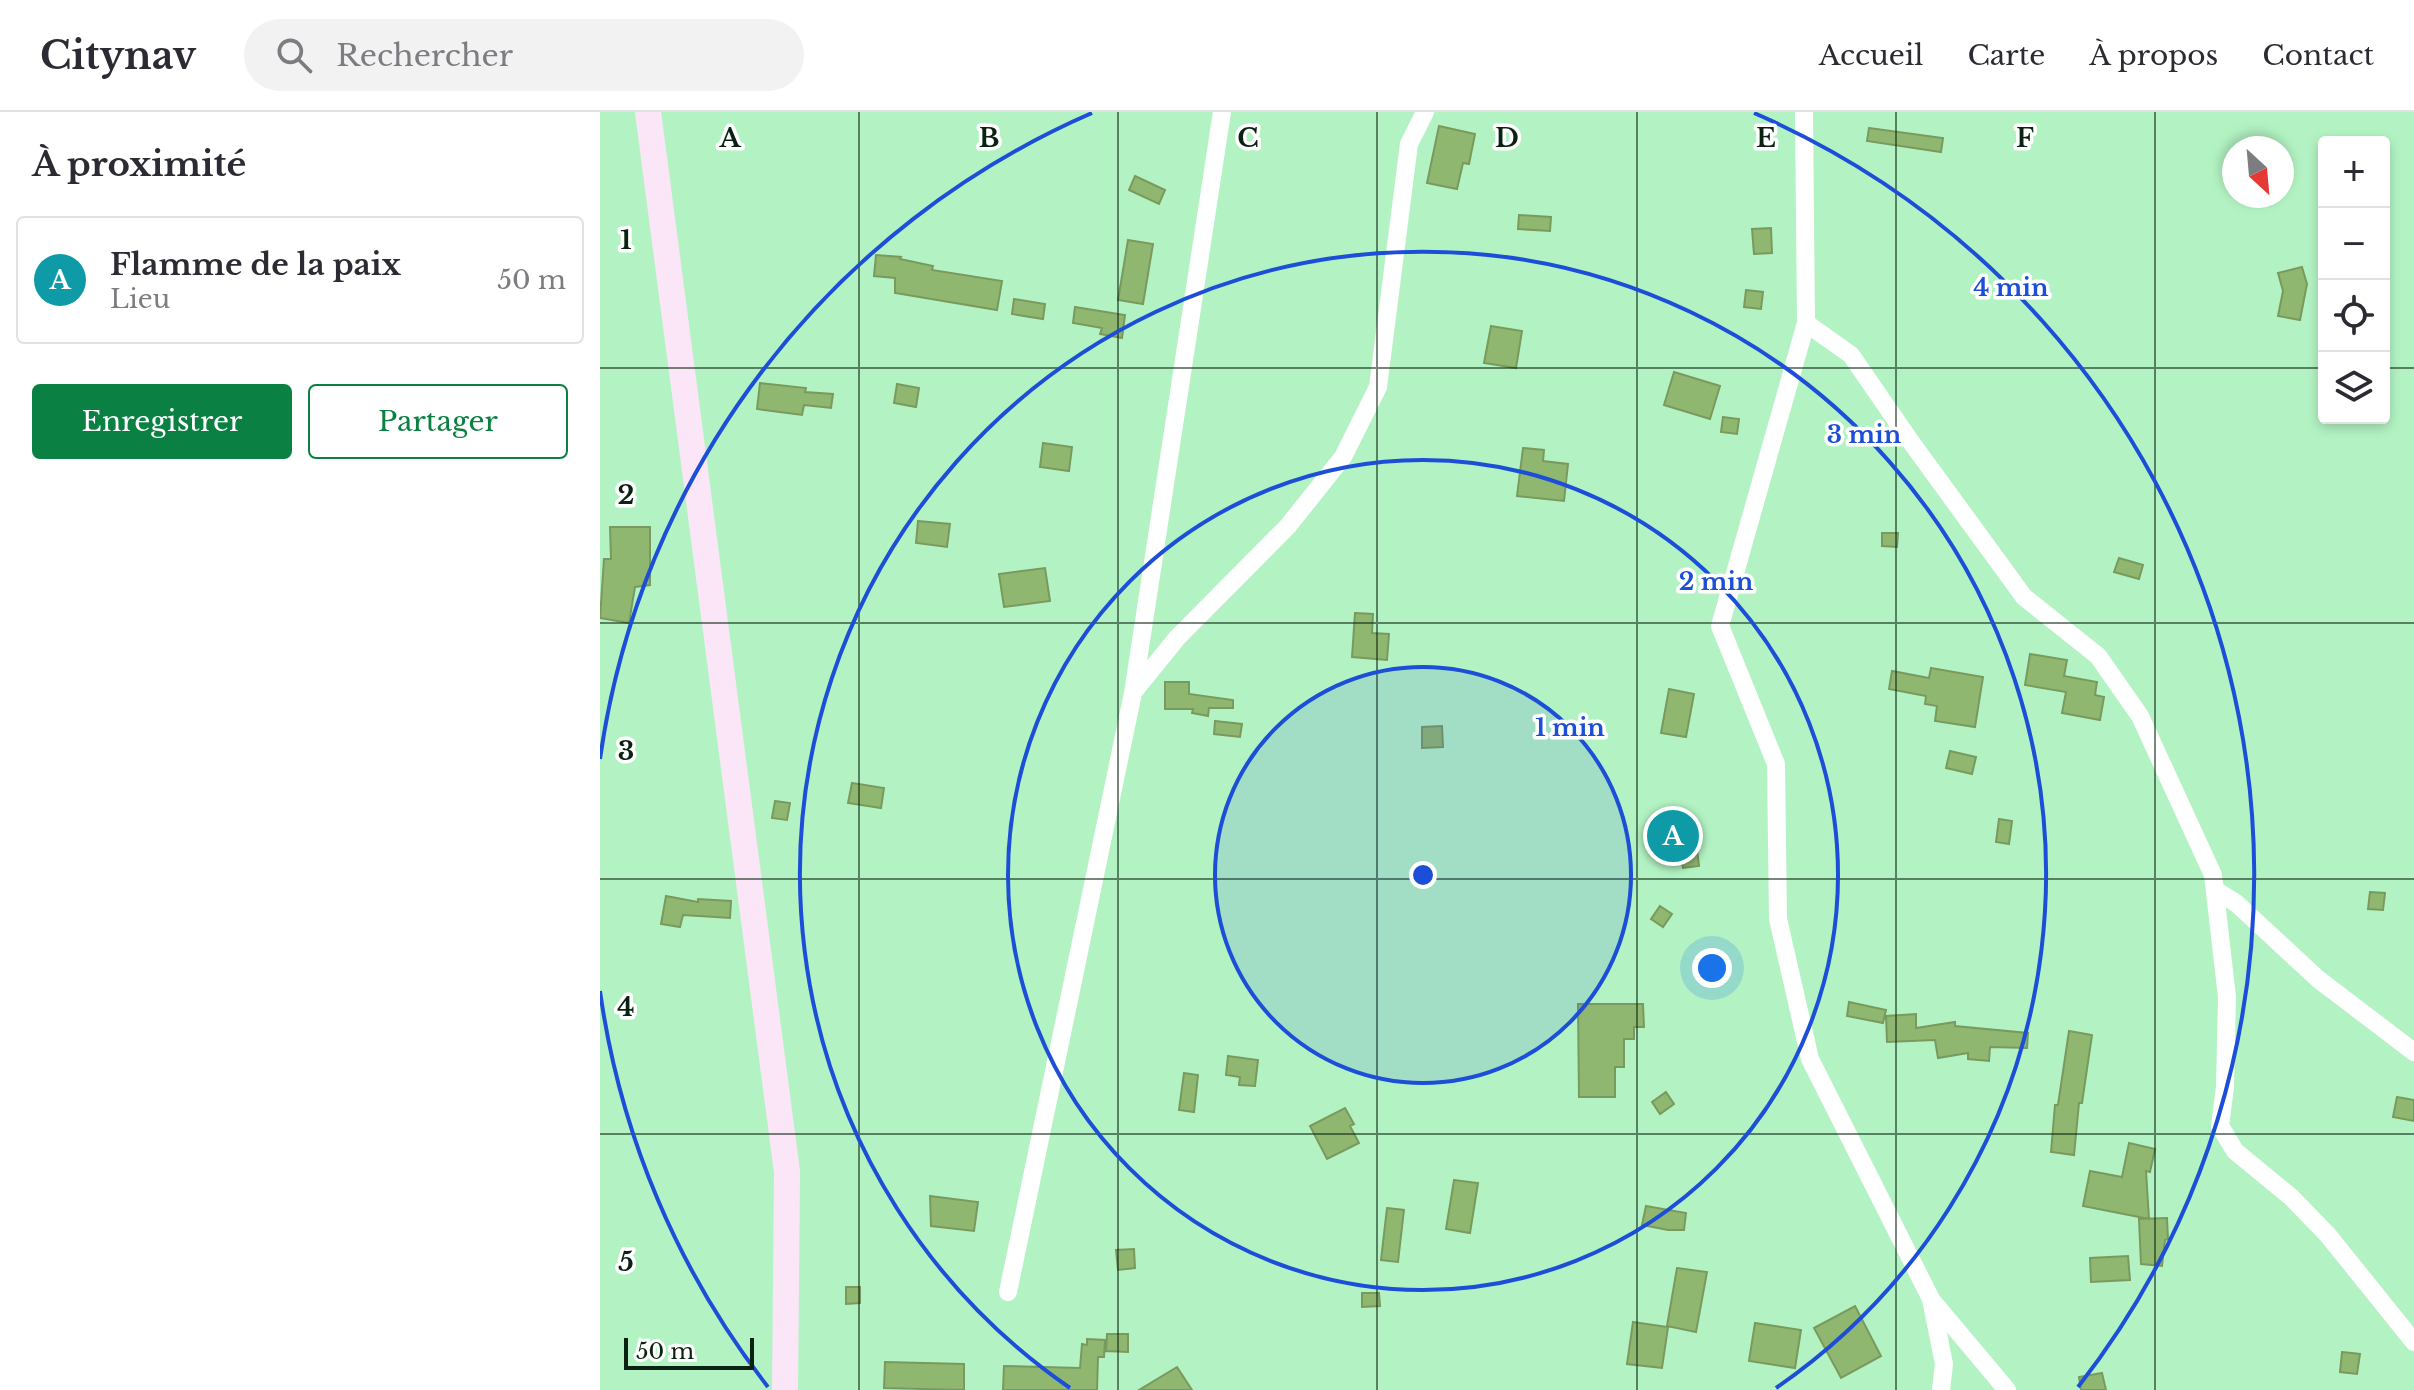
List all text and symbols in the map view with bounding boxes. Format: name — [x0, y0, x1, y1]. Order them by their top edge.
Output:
search box — [244, 19, 804, 91]
text: Citynav — [40, 32, 196, 79]
icon: search — [272, 33, 316, 77]
text: Rechercher — [336, 37, 513, 74]
text: Accueil — [1819, 38, 1923, 73]
text: Carte — [1967, 38, 2045, 73]
text: À propos — [2089, 38, 2218, 73]
text: Contact — [2262, 38, 2374, 73]
text: A — [718, 122, 741, 154]
text: B — [979, 122, 999, 154]
text: C — [1237, 122, 1259, 154]
text: D — [1495, 122, 1519, 154]
text: E — [1756, 122, 1776, 154]
text: F — [2016, 122, 2034, 154]
north arrow — [2222, 136, 2294, 208]
map controls — [2318, 136, 2390, 424]
button: + — [2318, 136, 2390, 208]
text: À proximité — [32, 143, 246, 185]
button: − — [2318, 208, 2390, 280]
text: 1 — [620, 224, 632, 256]
text: Flamme de la paix — [110, 246, 401, 283]
text: A — [49, 264, 71, 296]
text: 50 m — [497, 264, 566, 296]
text: 4 min — [1974, 273, 2049, 302]
button: locate — [2318, 280, 2390, 352]
text: Lieu — [110, 283, 170, 315]
button: layers — [2318, 352, 2390, 424]
button: Enregistrer — [32, 384, 292, 459]
button: Partager — [308, 384, 568, 459]
text: 3 min — [1827, 420, 1902, 449]
text: 2 — [618, 479, 634, 511]
text: 2 min — [1679, 567, 1754, 596]
text: 1 min — [1535, 713, 1605, 742]
text: 3 — [618, 735, 634, 767]
pin: A — [1647, 806, 1699, 866]
centre of rings — [1409, 861, 1437, 889]
your location — [1692, 948, 1732, 988]
text: 4 — [617, 991, 635, 1023]
text: 5 — [618, 1246, 634, 1278]
scale bar — [624, 1334, 754, 1370]
text: 50 m — [636, 1338, 694, 1365]

